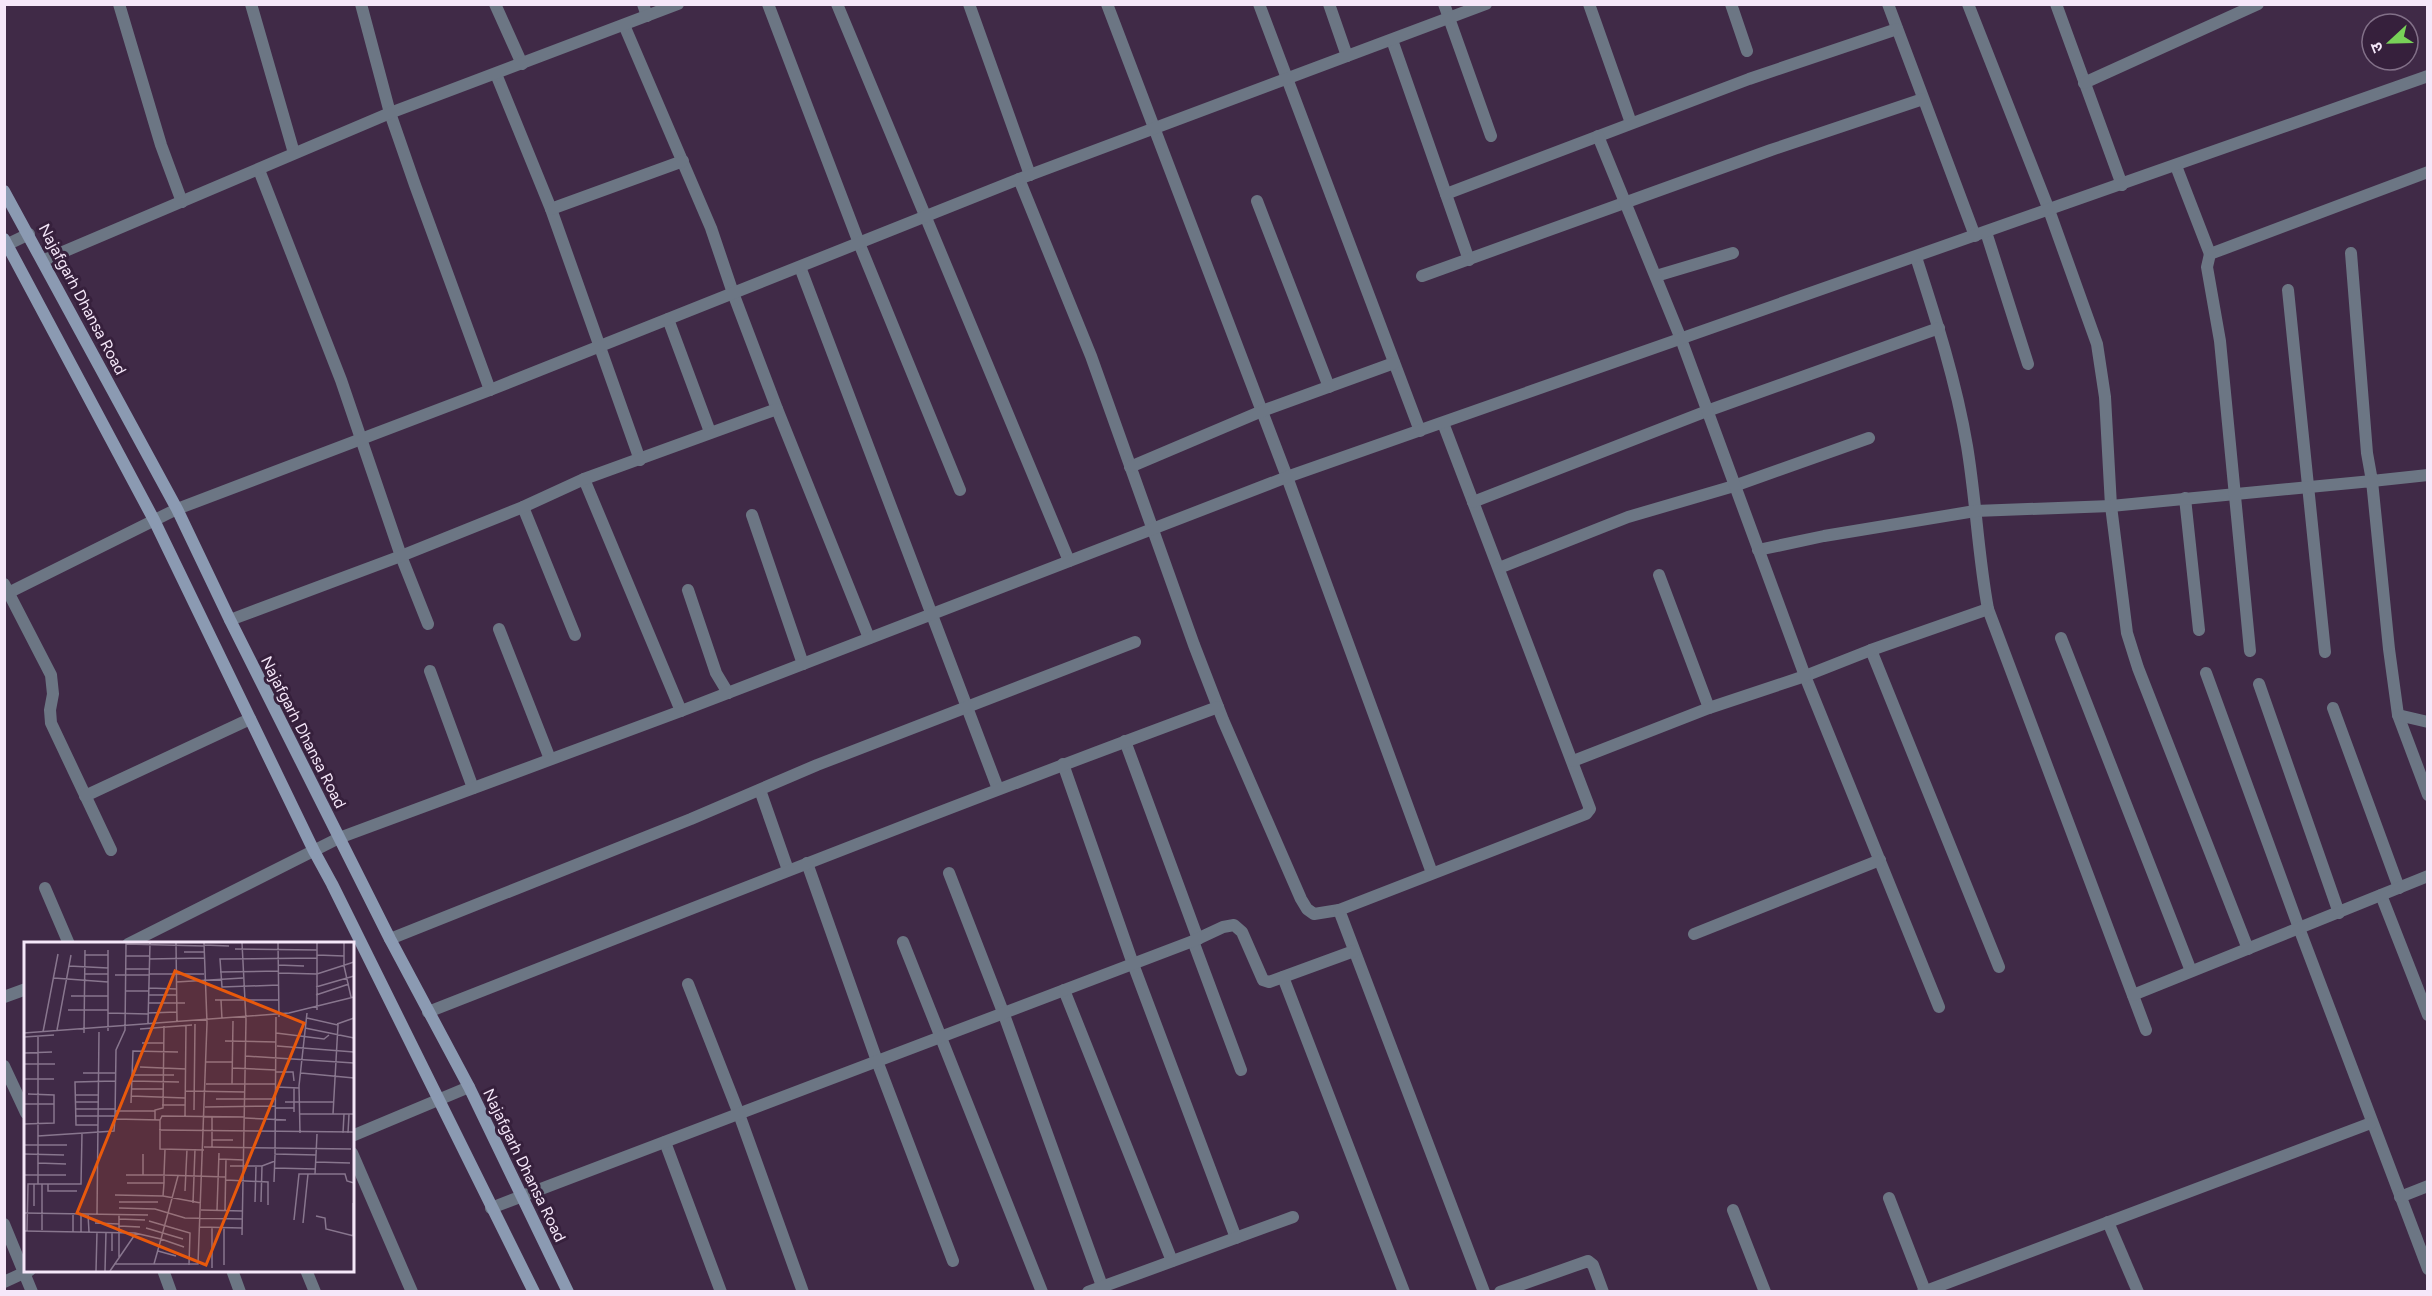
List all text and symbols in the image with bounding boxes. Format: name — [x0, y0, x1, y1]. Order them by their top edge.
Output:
north arrow — [2360, 12, 2420, 72]
text: उ — [2366, 39, 2387, 55]
street label: Najafgarh Dhansa Road — [35, 221, 130, 378]
street label: Najafgarh Dhansa Road — [257, 653, 350, 811]
inset map — [24, 942, 354, 1272]
street label: Najafgarh Dhansa Road — [479, 1085, 570, 1245]

